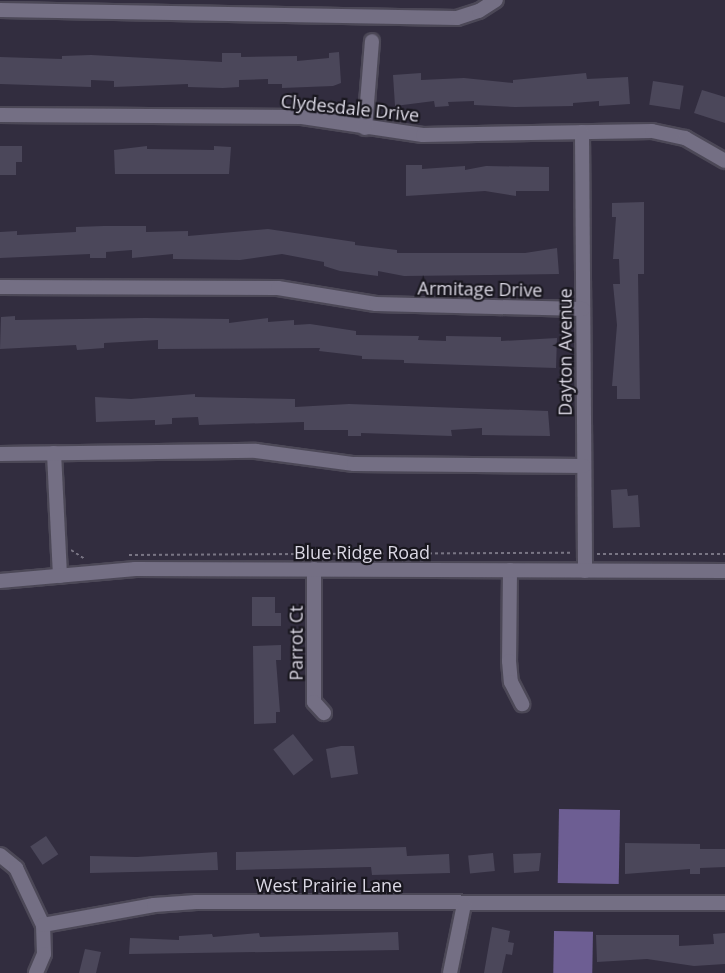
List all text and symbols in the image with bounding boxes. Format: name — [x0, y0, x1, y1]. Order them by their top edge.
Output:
street label: Clydesdale Drive — [280, 90, 420, 126]
street label: Armitage Drive — [417, 277, 543, 301]
street label: Dayton Avenue — [554, 288, 576, 416]
street label: Blue Ridge Road — [294, 541, 430, 563]
street label: Parrot Ct — [285, 605, 307, 681]
street label: West Prairie Lane — [256, 874, 402, 896]

